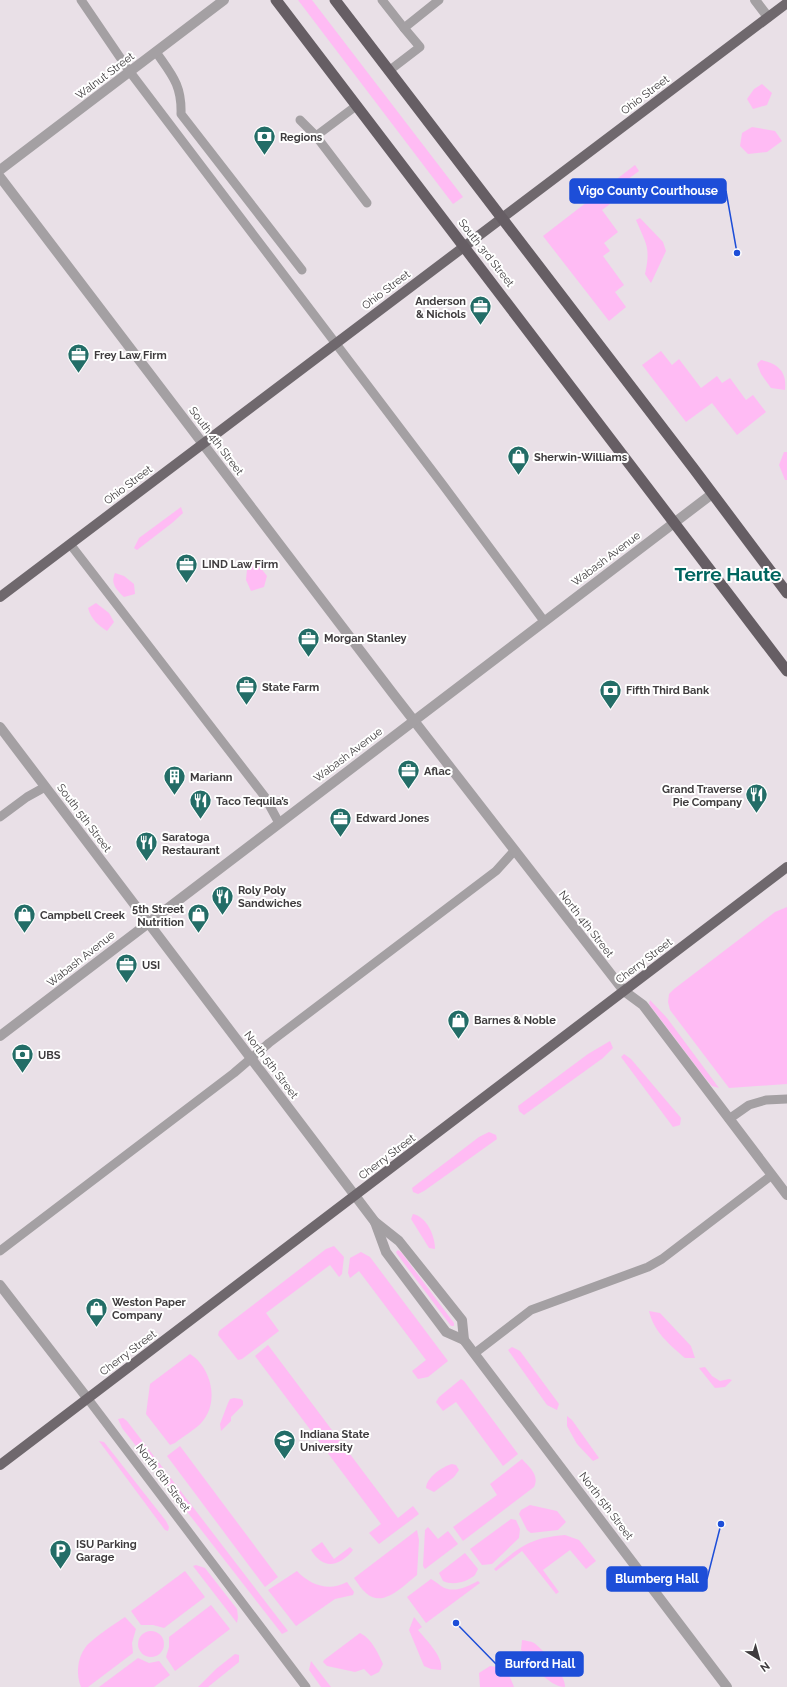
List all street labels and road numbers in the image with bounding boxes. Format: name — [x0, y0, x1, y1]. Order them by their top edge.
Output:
street label: Walnut Street — [73, 50, 137, 102]
street label: Ohio Street — [618, 72, 672, 117]
street label: South 3rd Street — [456, 217, 517, 290]
street label: Ohio Street — [359, 267, 413, 312]
street label: South 4th Street — [186, 404, 246, 478]
street label: Ohio Street — [101, 462, 155, 507]
street label: Wabash Avenue — [569, 529, 643, 589]
street label: Wabash Avenue — [311, 725, 385, 785]
street label: South 5th Street — [54, 781, 114, 855]
street label: North 4th Street — [556, 888, 616, 960]
street label: Wabash Avenue — [44, 928, 118, 990]
street label: Cherry Street — [613, 935, 675, 986]
street label: North 5th Street — [241, 1029, 301, 1102]
street label: Cherry Street — [356, 1131, 418, 1182]
street label: Cherry Street — [97, 1327, 159, 1378]
street label: North 6th Street — [133, 1441, 193, 1515]
street label: North 5th Street — [576, 1470, 636, 1543]

